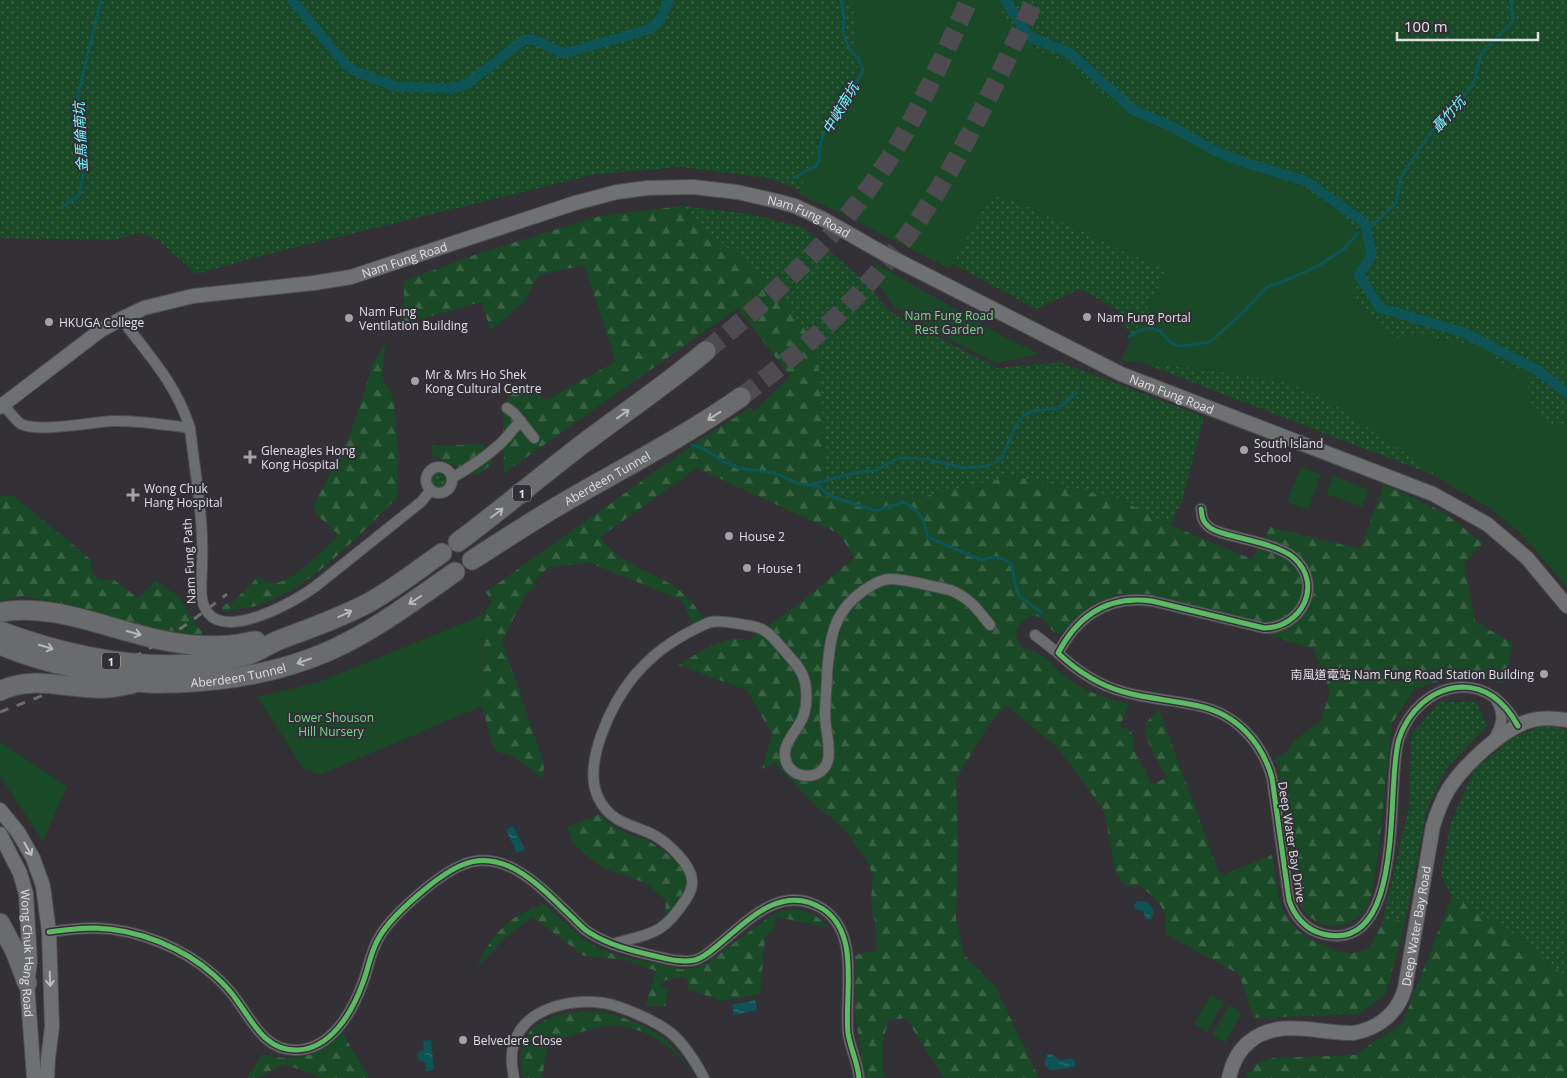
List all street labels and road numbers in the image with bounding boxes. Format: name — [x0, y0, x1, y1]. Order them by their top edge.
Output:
street label: Nam Fung Road — [766, 191, 853, 241]
street label: Nam Fung Road — [359, 237, 449, 281]
street label: Nam Fung Road — [1127, 370, 1217, 418]
street label: Aberdeen Tunnel — [561, 447, 653, 509]
road number: 1 — [513, 484, 531, 502]
street label: Nam Fung Path — [178, 518, 200, 604]
road number: 1 — [102, 652, 120, 669]
street label: Aberdeen Tunnel — [190, 658, 288, 691]
street label: Deep Water Bay Drive — [1274, 780, 1310, 904]
street label: Deep Water Bay Road — [1397, 865, 1434, 987]
street label: Wong Chuk Hang Road — [17, 889, 39, 1018]

